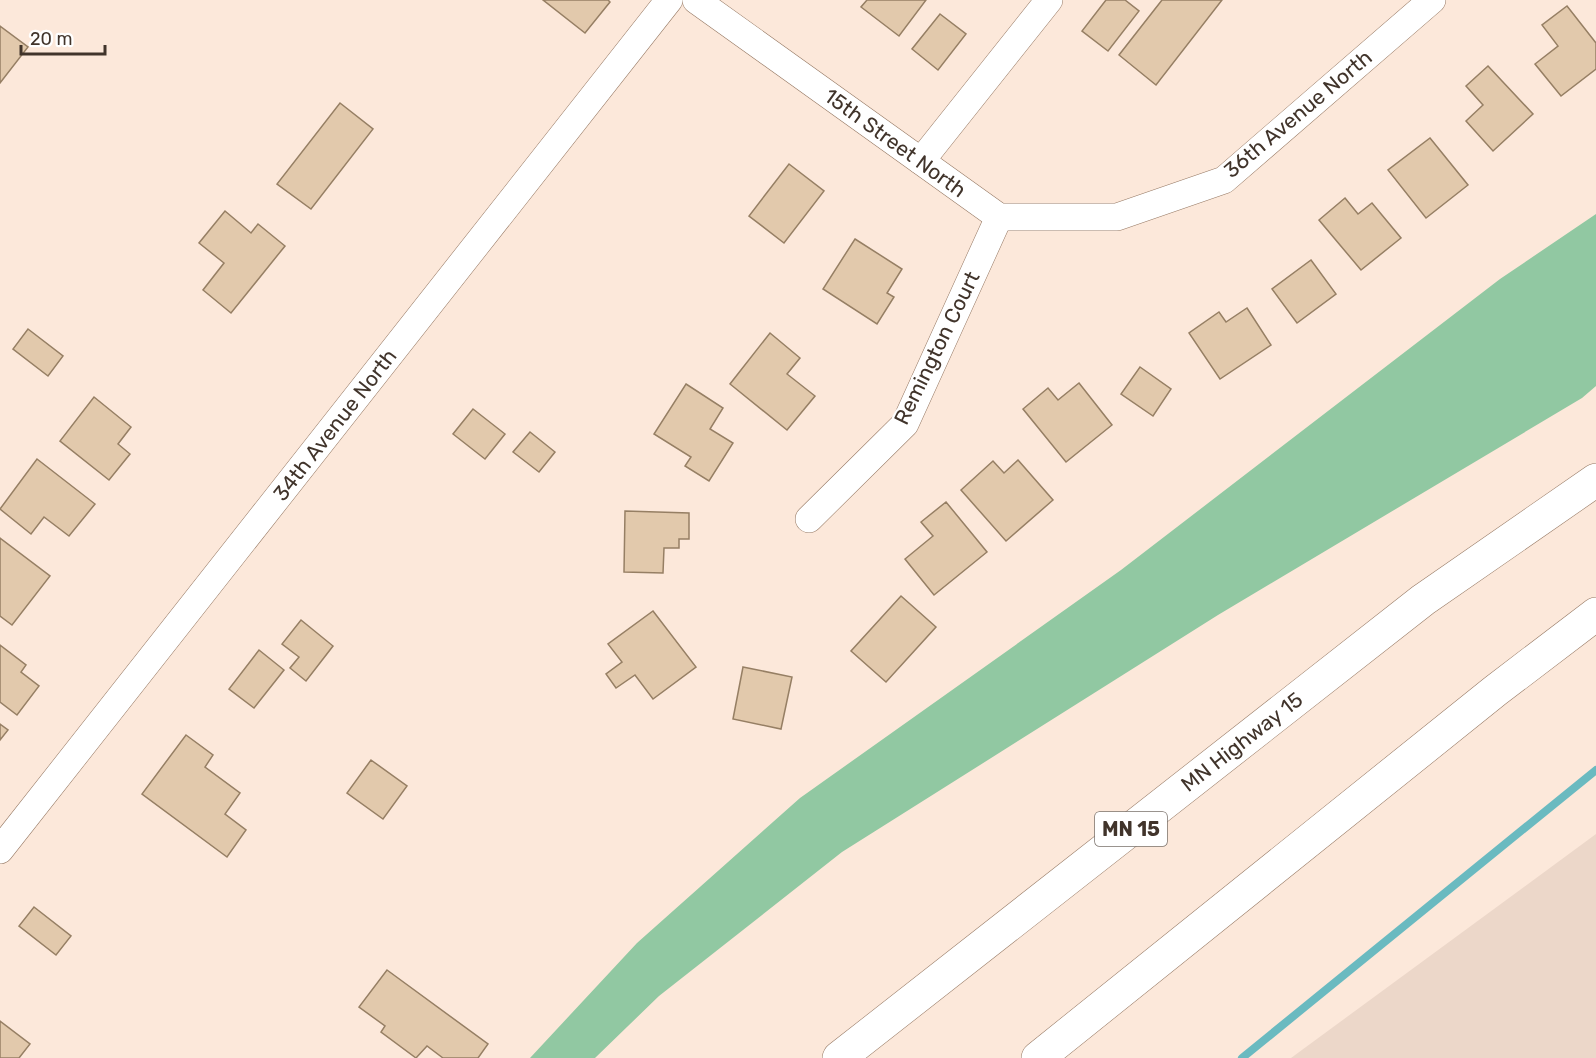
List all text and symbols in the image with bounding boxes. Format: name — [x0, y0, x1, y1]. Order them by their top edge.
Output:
scale bar — [21, 18, 105, 56]
text: 20 m — [30, 28, 72, 50]
street label: 36th Avenue North — [1219, 45, 1377, 183]
street label: 15th Street North — [820, 83, 971, 202]
street label: Remington Court — [889, 267, 984, 428]
street label: 34th Avenue North — [268, 344, 402, 506]
street label: MN Highway 15 — [1176, 686, 1307, 797]
road number: MN 15 — [1095, 812, 1167, 846]

